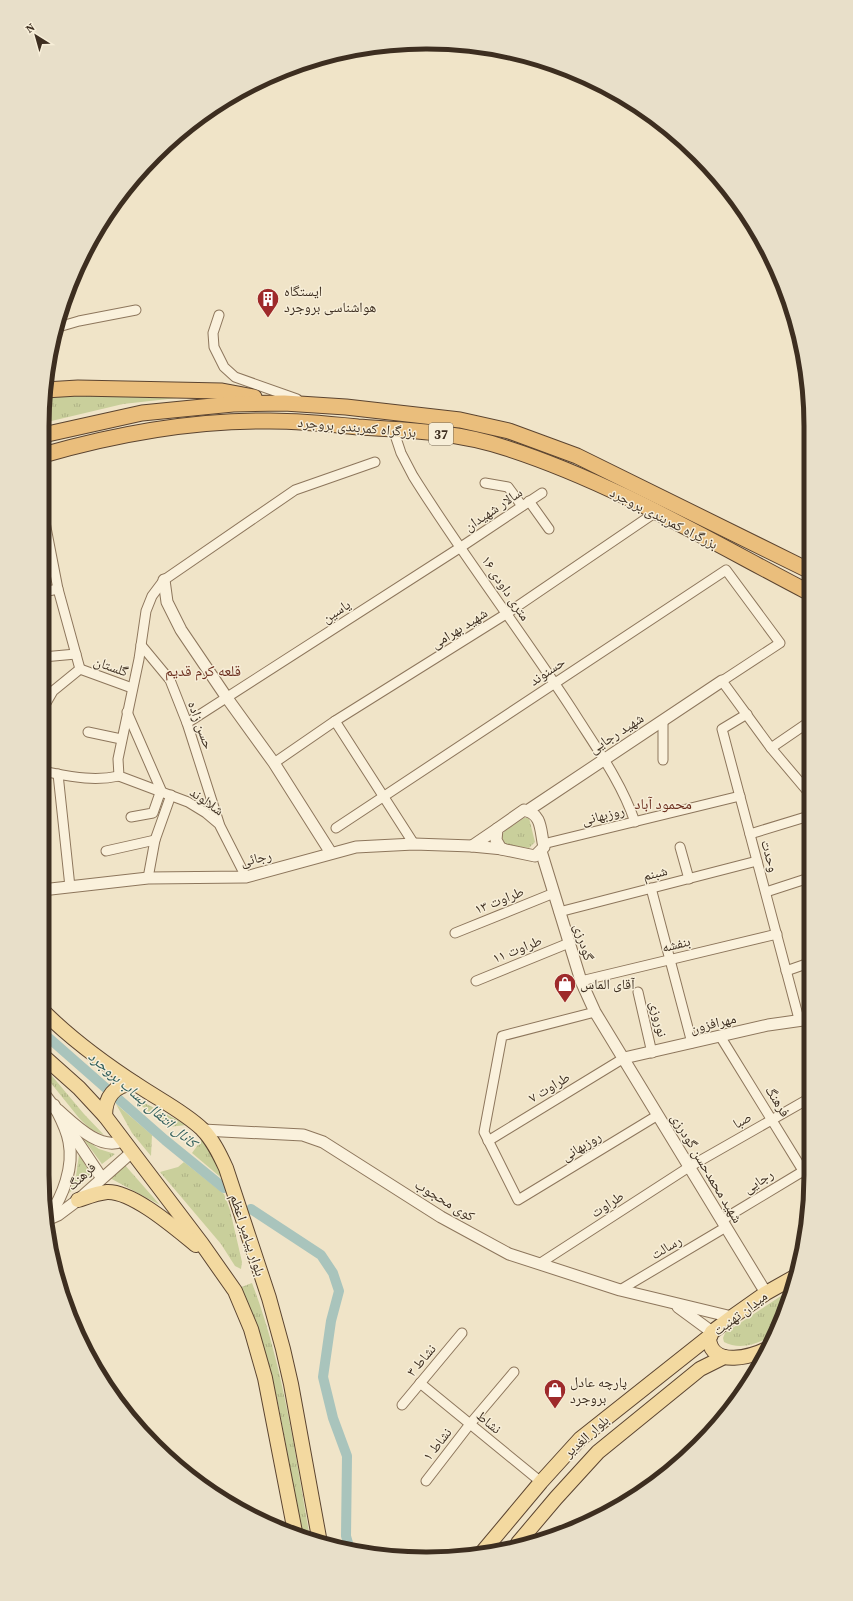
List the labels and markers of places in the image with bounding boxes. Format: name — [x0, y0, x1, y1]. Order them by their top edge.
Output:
place label: ایستگاه هواشناسی بروجرد — [284, 281, 376, 317]
building icon: ایستگاه هواشناسی بروجرد — [255, 286, 281, 319]
shop icon: آقای الماس — [552, 971, 578, 1004]
place label: آقای الماس — [580, 974, 635, 994]
place label: پارچه عادل بروجرد — [570, 1372, 627, 1408]
shop icon: پارچه عادل بروجرد — [542, 1377, 568, 1410]

